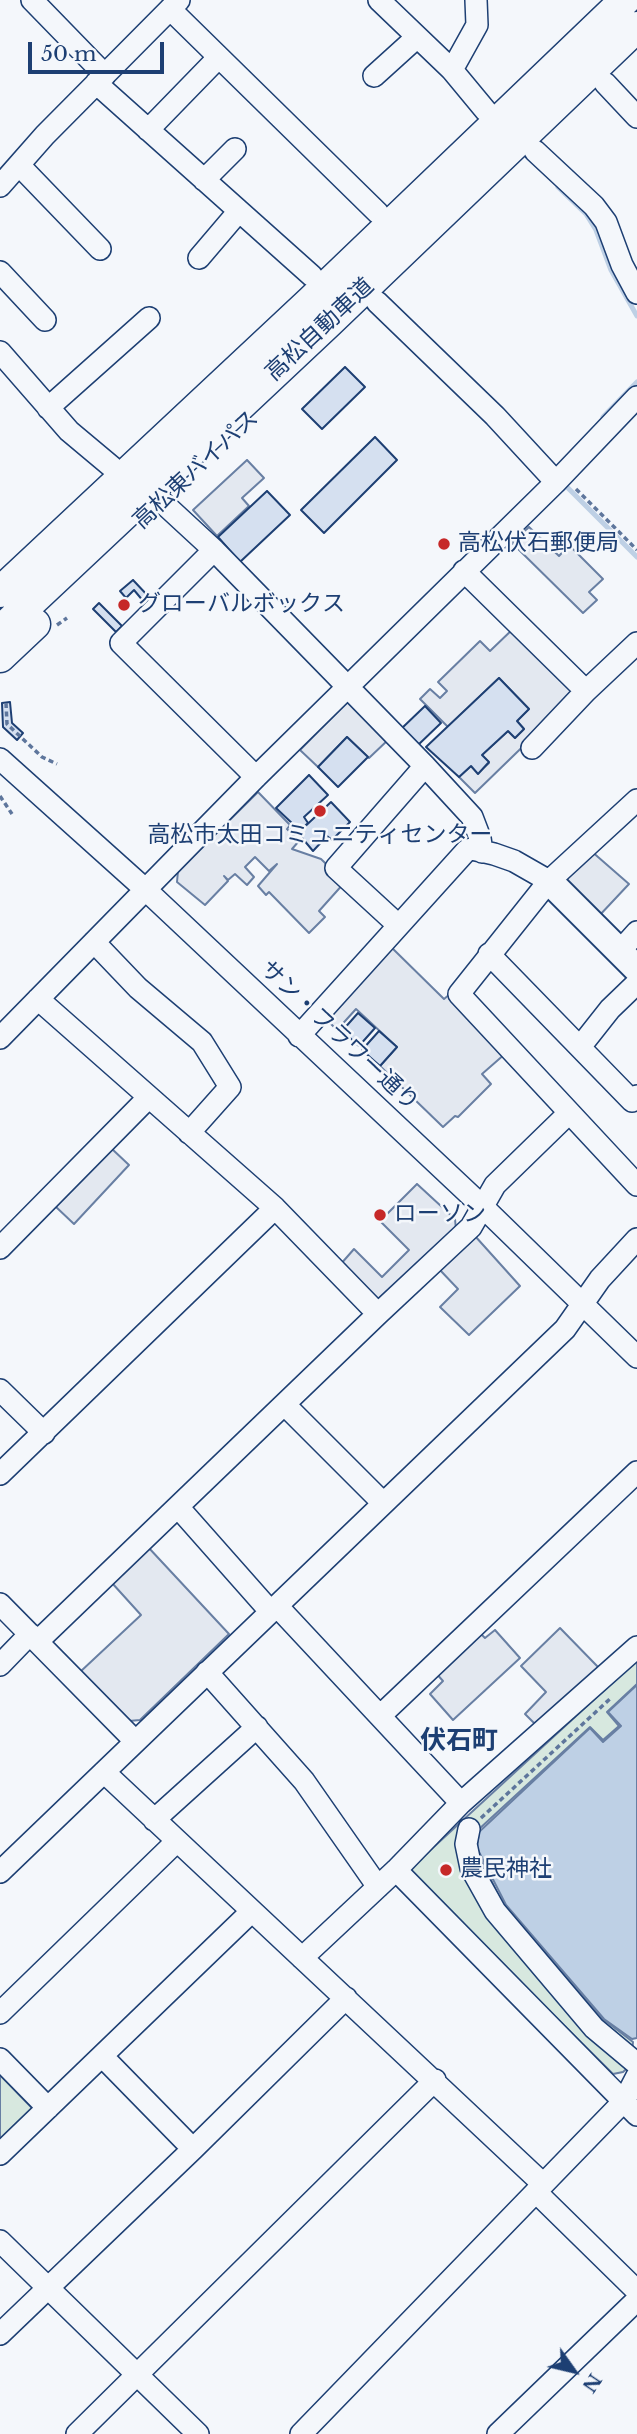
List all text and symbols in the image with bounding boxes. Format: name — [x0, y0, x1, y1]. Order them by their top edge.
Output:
scale bar — [32, 28, 168, 72]
text: 50 m — [41, 41, 96, 67]
street label: 高松自動車道 — [260, 273, 380, 387]
street label: 高松東バイパス — [128, 405, 264, 535]
place label: 高松伏石郵便局 — [458, 530, 619, 558]
marker: 高松伏石郵便局 — [436, 536, 452, 552]
place label: グローバルボックス — [138, 591, 345, 619]
marker: グローバルボックス — [116, 597, 132, 613]
marker: 高松市太田コミュニティセンター — [312, 803, 328, 819]
place label: 高松市太田コミュニティセンター — [148, 822, 492, 850]
street label: サン・フラワー通り — [254, 955, 424, 1117]
place label: ローソン — [394, 1201, 486, 1229]
marker: ローソン — [372, 1207, 388, 1223]
district label: 伏石町 — [420, 1726, 498, 1758]
place label: 農民神社 — [460, 1856, 552, 1884]
marker: 農民神社 — [438, 1862, 454, 1878]
north arrow — [539, 2336, 609, 2406]
text: N — [577, 2369, 606, 2397]

